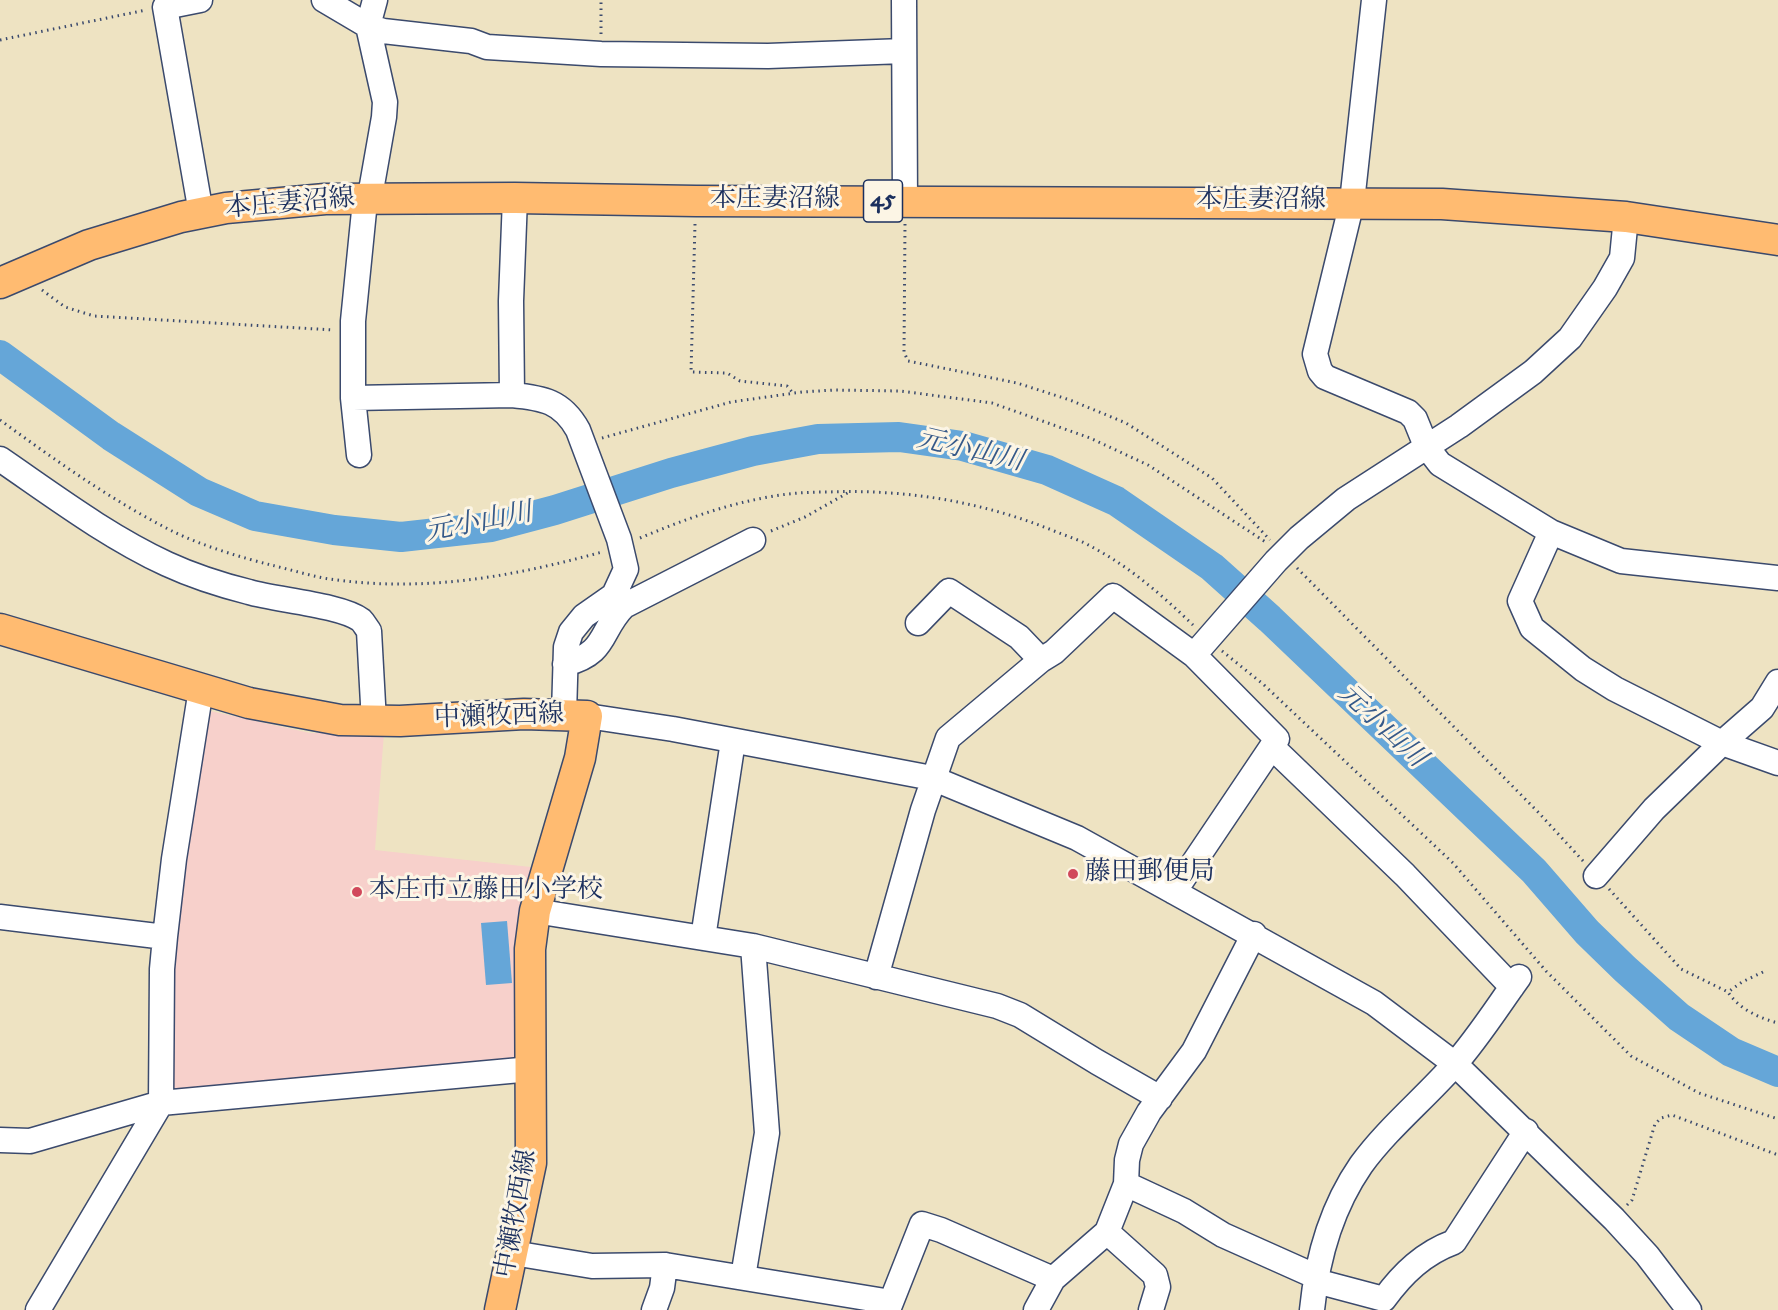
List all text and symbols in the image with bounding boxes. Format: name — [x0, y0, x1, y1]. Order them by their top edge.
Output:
road number: 45 — [864, 180, 902, 222]
street label: 本庄妻沼線 — [224, 184, 356, 226]
street label: 本庄妻沼線 — [710, 185, 840, 217]
street label: 本庄妻沼線 — [1196, 186, 1326, 218]
water label: 元小山川 — [914, 424, 1026, 480]
water label: 元小山川 — [423, 498, 535, 550]
water label: 元小山川 — [1330, 678, 1432, 776]
street label: 中瀬牧西線 — [433, 700, 565, 736]
place label: 藤田郵便局 — [1085, 858, 1215, 890]
marker: 藤田郵便局 — [1066, 867, 1080, 881]
place label: 本庄市立藤田小学校 — [369, 876, 603, 908]
marker: 本庄市立藤田小学校 — [350, 885, 364, 899]
street label: 中瀬牧西線 — [491, 1147, 545, 1281]

